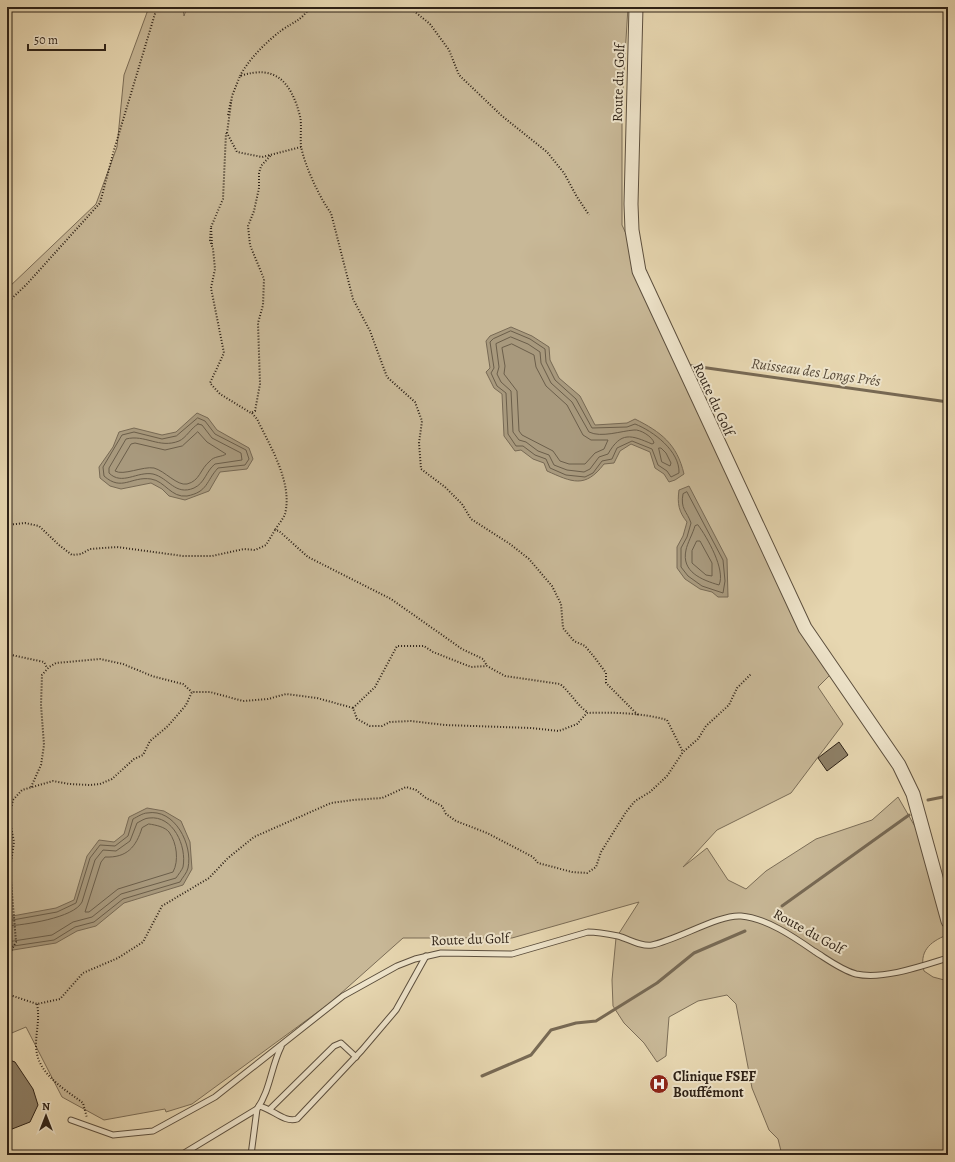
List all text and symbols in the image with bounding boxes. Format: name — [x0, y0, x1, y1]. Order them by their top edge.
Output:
scale bar — [28, 26, 105, 52]
text: 50 m — [34, 32, 58, 48]
street label: Route du Golf — [608, 41, 629, 122]
water label: Ruisseau des Longs Prés — [750, 353, 882, 391]
street label: Route du Golf — [688, 360, 740, 441]
street label: Route du Golf — [770, 904, 850, 960]
street label: Route du Golf — [431, 929, 512, 950]
place label: Clinique FSEF Bouffémont — [673, 1067, 757, 1102]
hospital icon: Clinique FSEF Bouffémont — [648, 1073, 670, 1095]
north arrow — [26, 1096, 66, 1136]
text: N — [42, 1099, 50, 1114]

